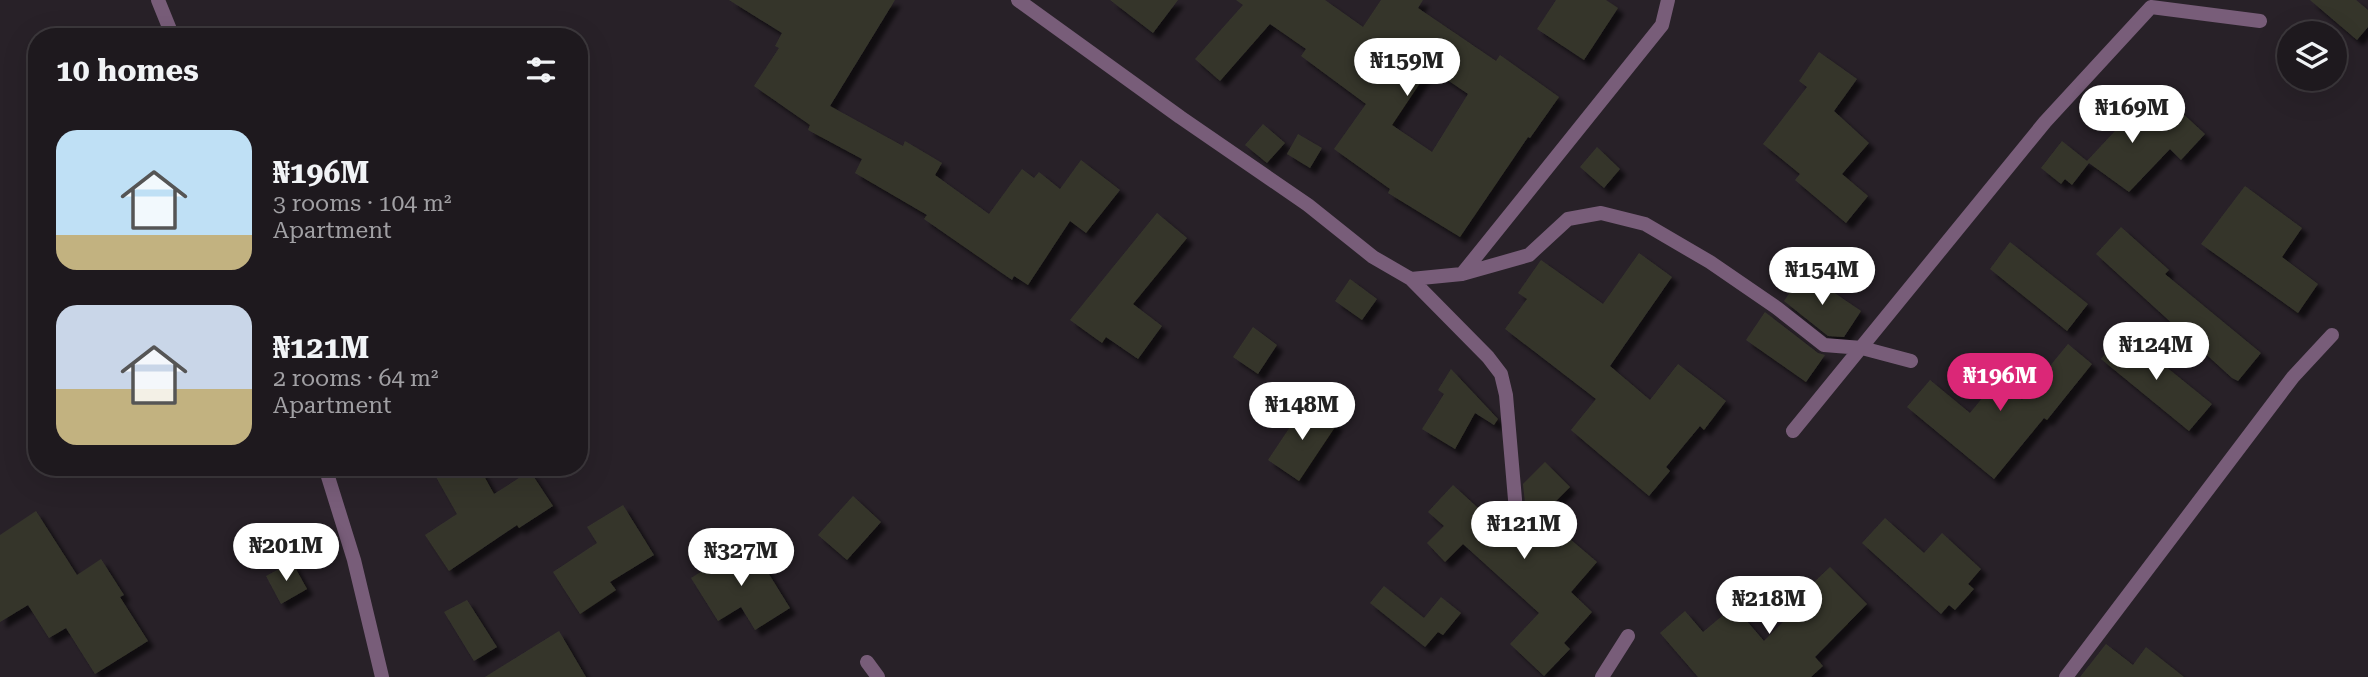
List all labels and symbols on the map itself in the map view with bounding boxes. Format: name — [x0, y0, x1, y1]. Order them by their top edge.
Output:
pin: ₦159M — [1358, 38, 1456, 98]
pin: ₦169M — [2083, 86, 2181, 145]
pin: ₦154M — [1773, 247, 1871, 307]
pin: ₦124M — [2107, 322, 2205, 382]
pin: ₦196M — [1951, 354, 2049, 413]
pin: ₦148M — [1253, 382, 1351, 442]
pin: ₦121M — [1475, 502, 1573, 561]
pin: ₦201M — [237, 524, 335, 583]
pin: ₦327M — [692, 528, 790, 588]
pin: ₦218M — [1720, 576, 1818, 636]

